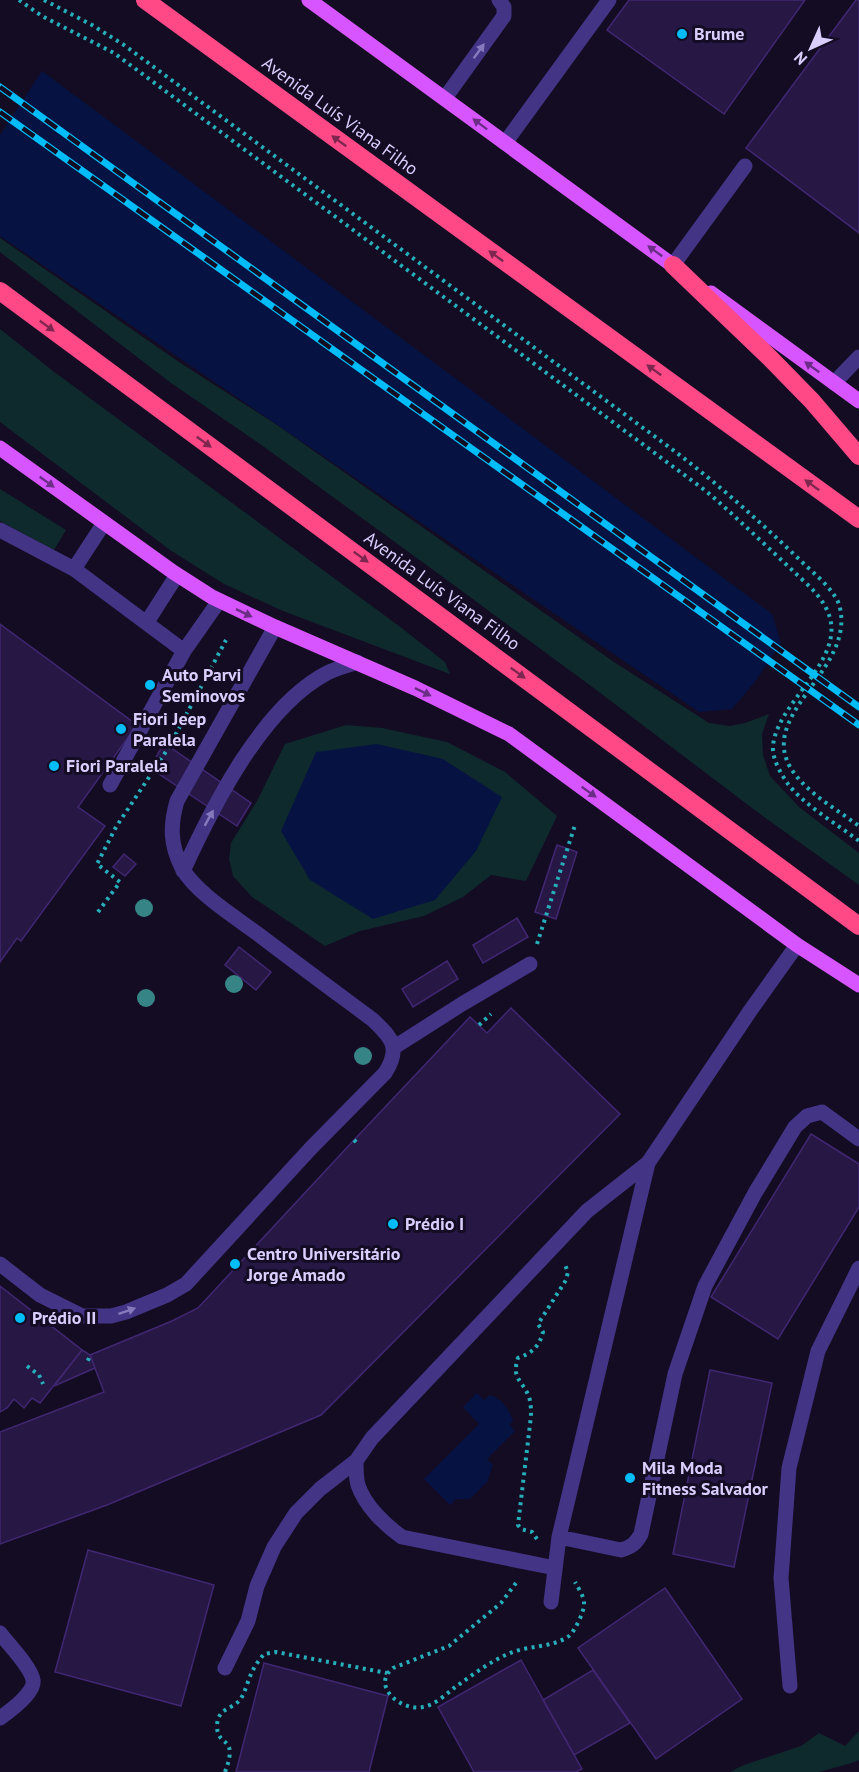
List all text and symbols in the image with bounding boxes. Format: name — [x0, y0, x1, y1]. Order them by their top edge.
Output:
north arrow — [781, 18, 841, 78]
place label: Brume — [694, 22, 744, 45]
marker: Brume — [675, 27, 689, 41]
one-way arrow — [473, 43, 485, 59]
text: N — [790, 48, 811, 69]
street label: Avenida Luís Viana Filho — [258, 51, 423, 180]
one-way arrow — [472, 118, 488, 130]
one-way arrow — [331, 135, 347, 147]
one-way arrow — [647, 245, 663, 257]
one-way arrow — [489, 250, 504, 262]
one-way arrow — [39, 320, 55, 332]
one-way arrow — [804, 361, 819, 373]
one-way arrow — [647, 364, 663, 376]
one-way arrow — [196, 435, 211, 447]
one-way arrow — [39, 476, 55, 488]
one-way arrow — [804, 479, 820, 491]
street label: Avenida Luís Viana Filho — [360, 526, 525, 655]
one-way arrow — [353, 551, 368, 563]
one-way arrow — [236, 608, 253, 617]
place label: Auto Parvi Seminovos — [162, 663, 245, 707]
one-way arrow — [510, 667, 525, 679]
marker: Auto Parvi Seminovos — [143, 678, 157, 692]
one-way arrow — [414, 687, 431, 697]
place label: Fiori Jeep Paralela — [133, 707, 207, 751]
marker: Fiori Jeep Paralela — [114, 722, 128, 736]
place label: Fiori Paralela — [66, 754, 168, 777]
marker: Fiori Paralela — [47, 759, 61, 773]
one-way arrow — [580, 786, 596, 798]
one-way arrow — [204, 809, 214, 826]
place label: Prédio I — [405, 1212, 464, 1235]
marker: Prédio I — [386, 1217, 400, 1231]
place label: Centro Universitário Jorge Amado — [246, 1242, 401, 1286]
marker: Centro Universitário Jorge Amado — [228, 1257, 242, 1271]
place label: Prédio II — [32, 1306, 96, 1329]
one-way arrow — [118, 1306, 136, 1316]
marker: Prédio II — [13, 1311, 27, 1325]
place label: Mila Moda Fitness Salvador — [642, 1456, 769, 1500]
marker: Mila Moda Fitness Salvador — [623, 1471, 637, 1485]

